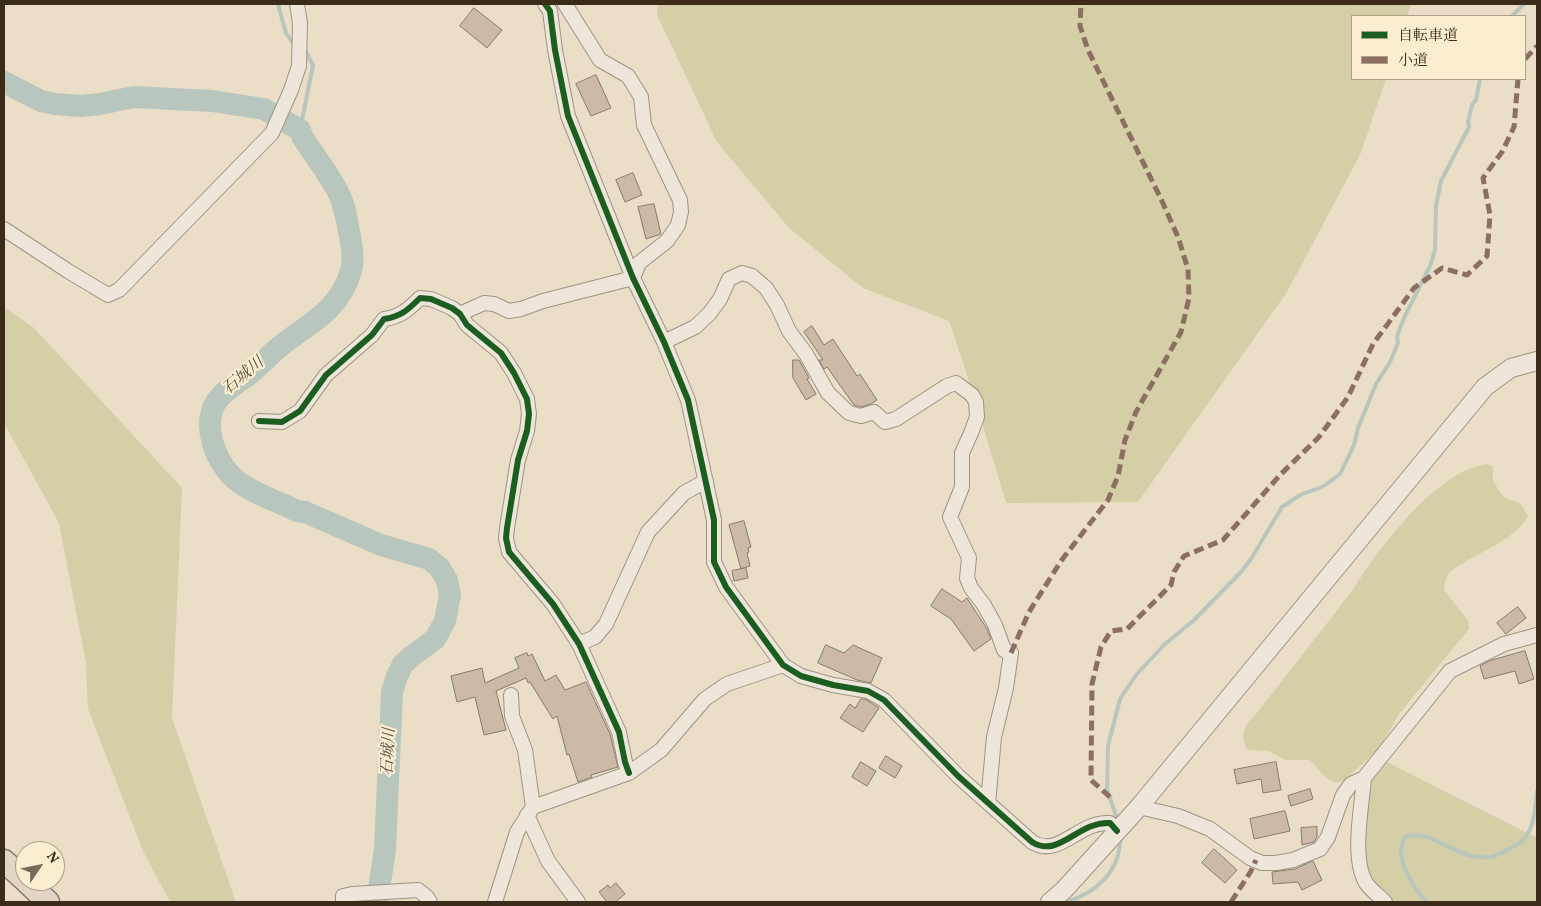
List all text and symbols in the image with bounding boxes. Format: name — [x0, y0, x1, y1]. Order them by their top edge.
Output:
legend — [1351, 15, 1526, 80]
text: 自転車道 — [1398, 26, 1458, 47]
text: 小道 — [1398, 51, 1428, 72]
water label: 石城川 — [219, 354, 269, 400]
water label: 石城川 — [379, 728, 401, 776]
north arrow — [15, 841, 65, 891]
text: N — [41, 848, 63, 867]

